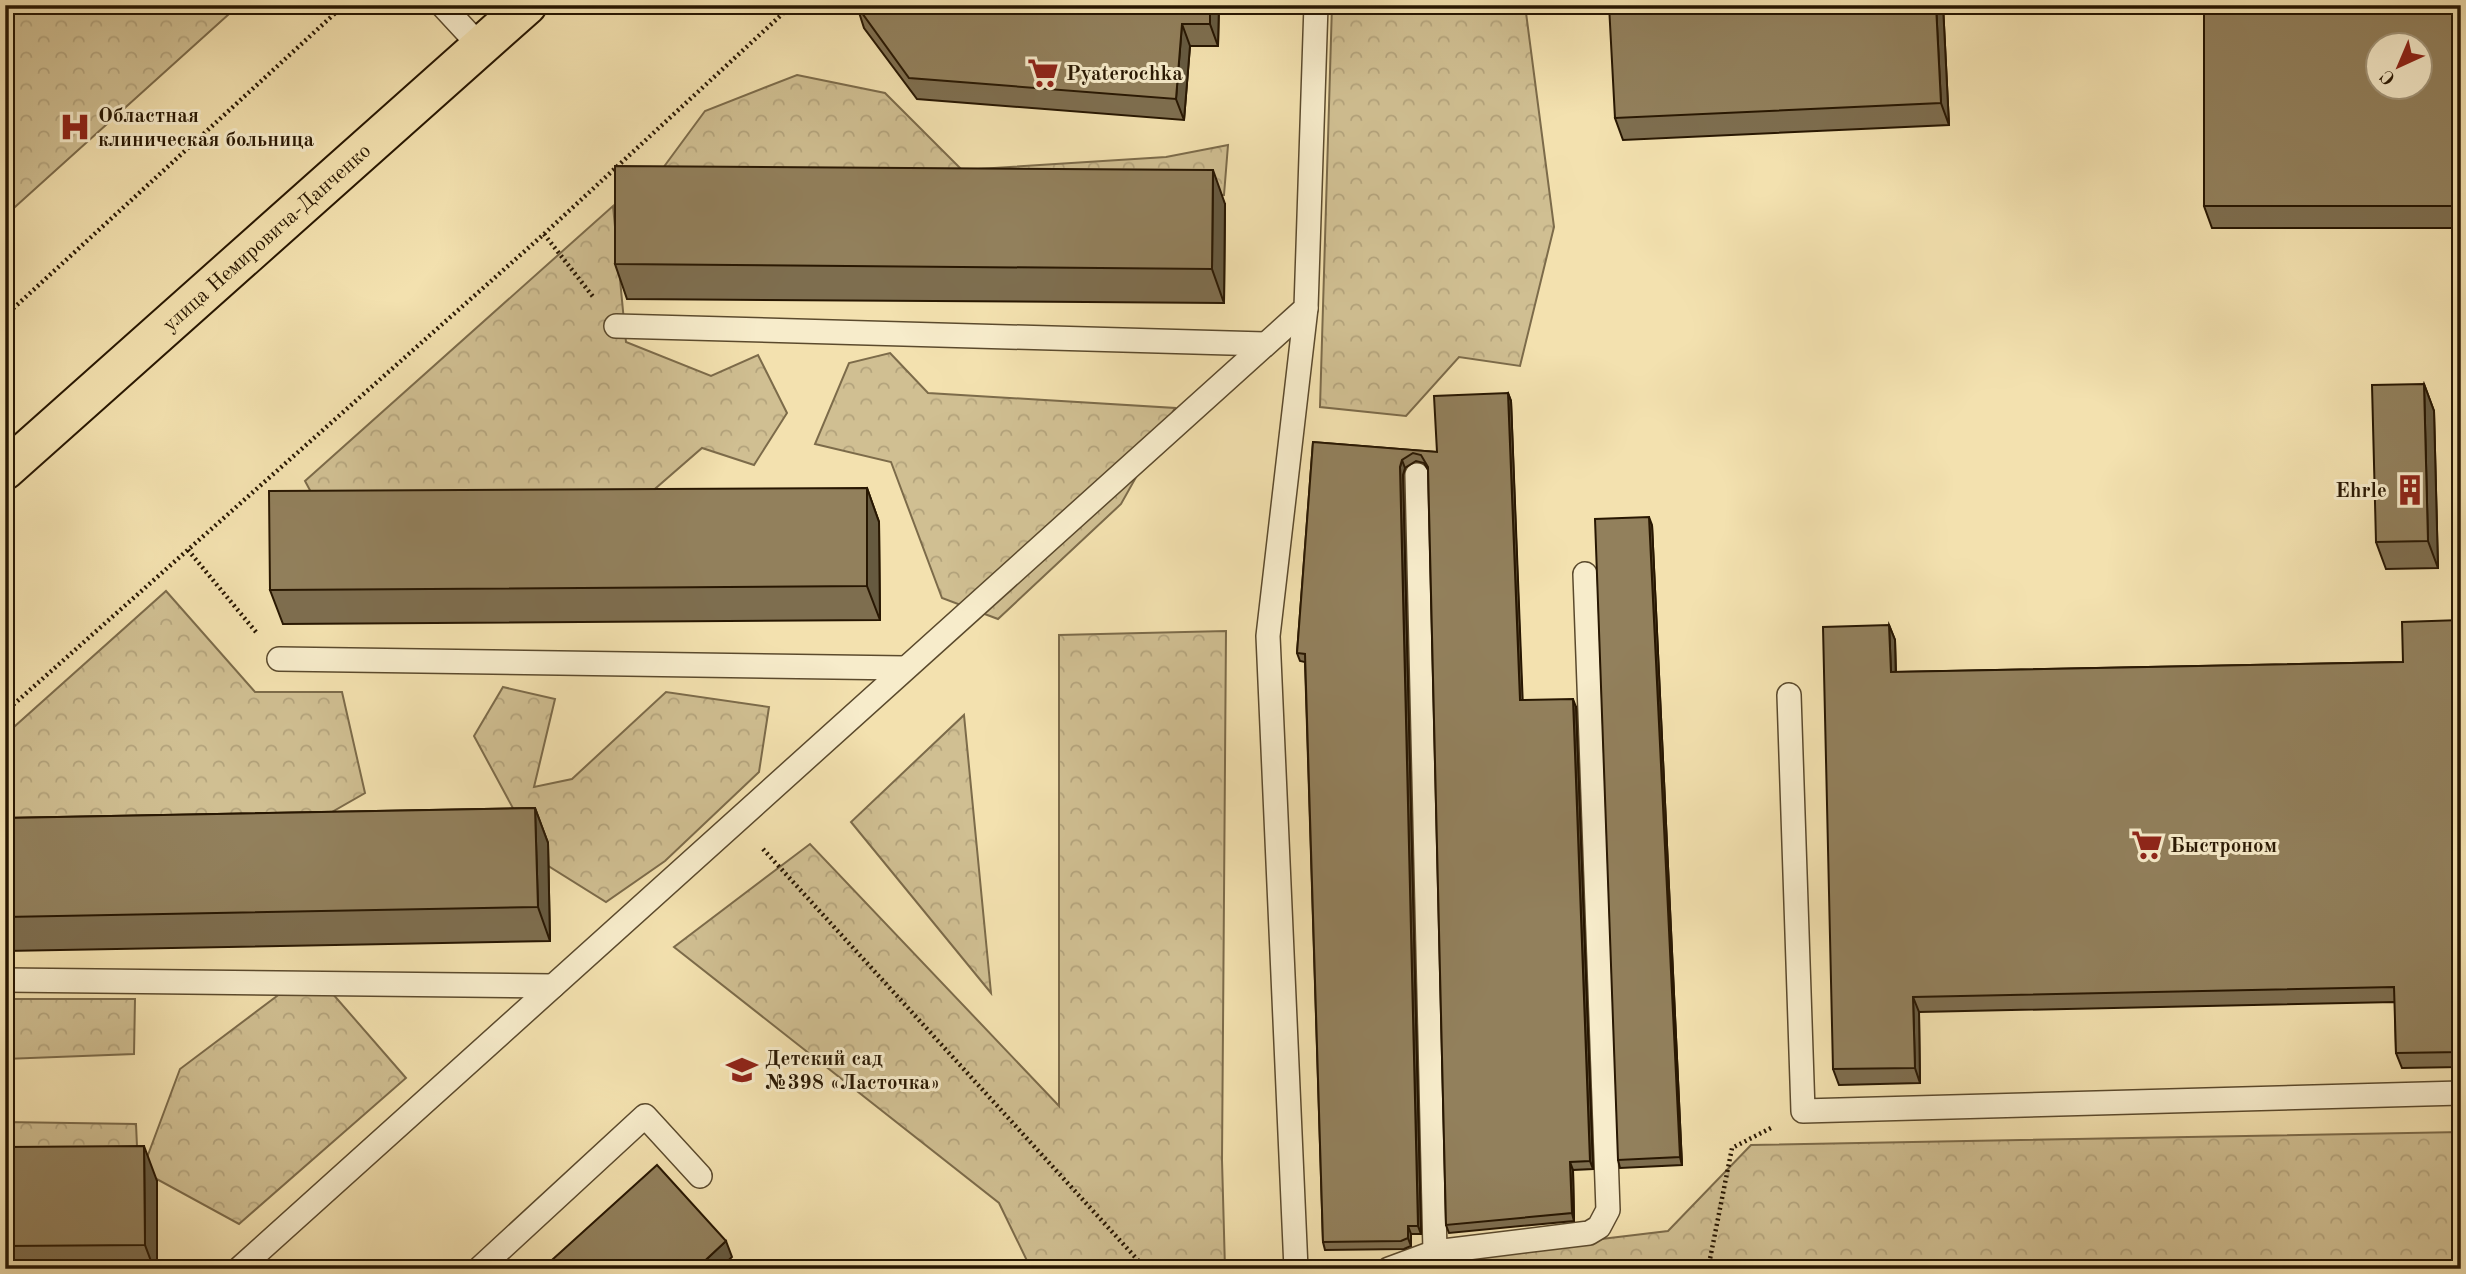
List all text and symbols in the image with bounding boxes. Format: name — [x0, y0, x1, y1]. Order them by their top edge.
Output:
north arrow — [2364, 32, 2434, 102]
supermarket icon: Pyaterochka — [1026, 56, 1060, 90]
place label: Pyaterochka — [1066, 64, 1183, 85]
text: С — [2378, 65, 2400, 88]
place label: Областная клиническая больница — [98, 106, 314, 151]
hospital icon: Областная клиническая больница — [58, 110, 92, 144]
street label: улица Немировича-Данченко — [159, 140, 375, 336]
building icon: Ehrle — [2393, 473, 2427, 507]
place label: Ehrle — [2335, 481, 2387, 502]
supermarket icon: Быстроном — [2130, 828, 2164, 862]
place label: Быстроном — [2170, 836, 2277, 857]
place label: Детский сад №398 «Ласточка» — [765, 1049, 940, 1094]
school or university icon: Детский сад №398 «Ласточка» — [725, 1053, 759, 1087]

